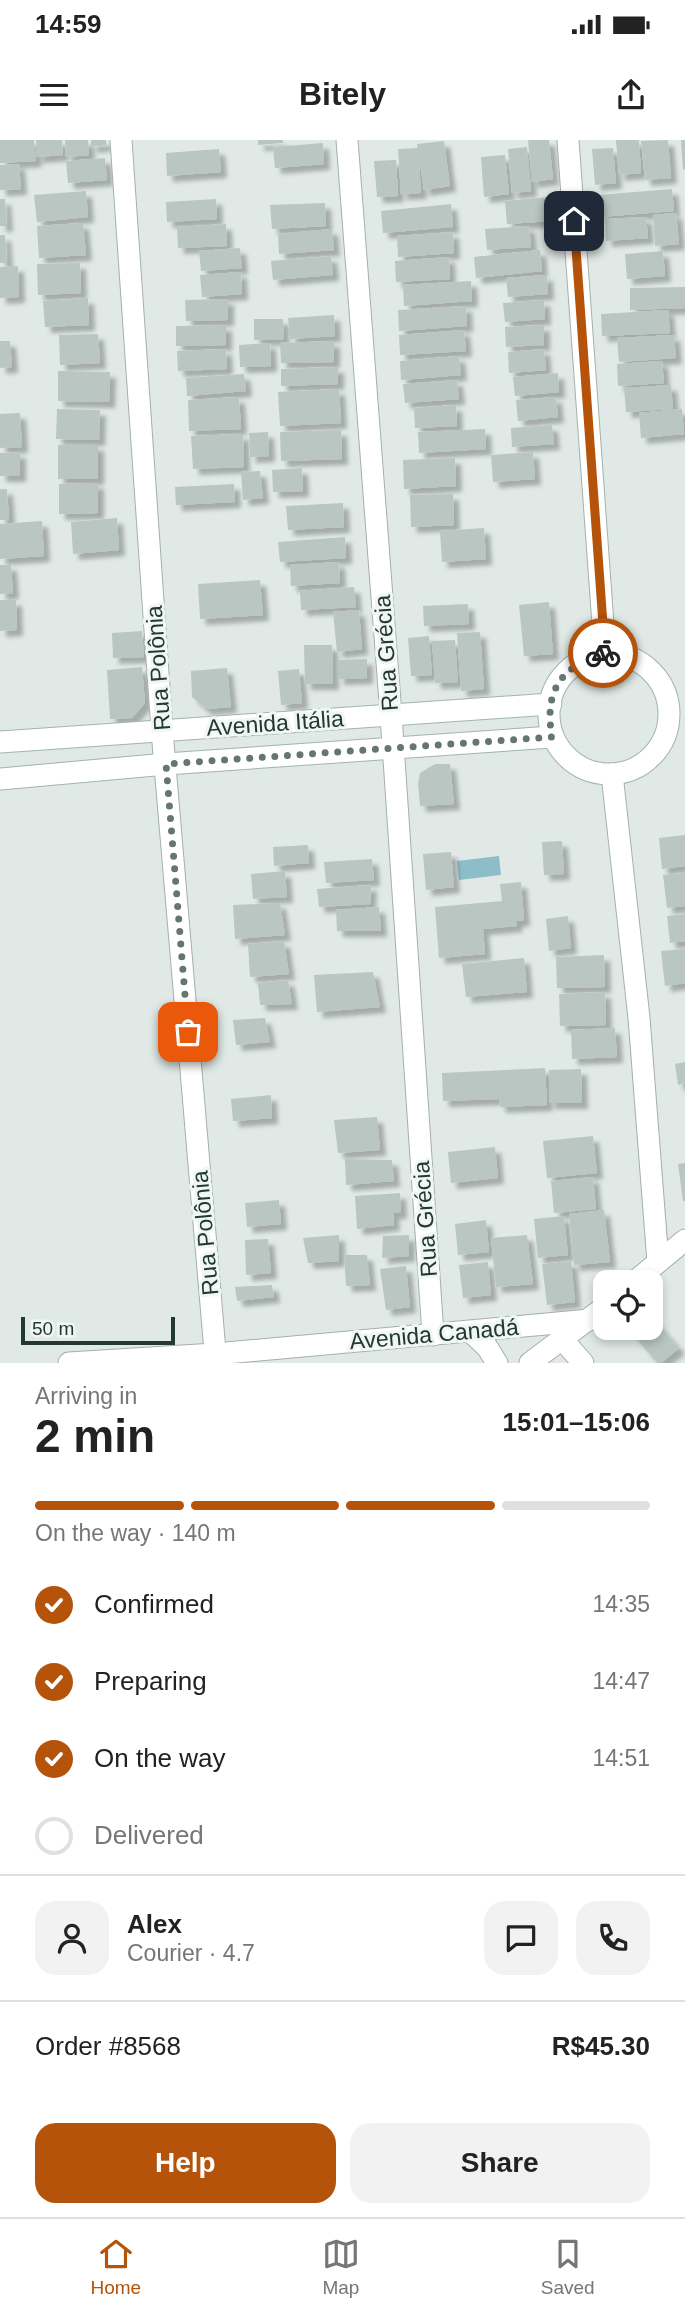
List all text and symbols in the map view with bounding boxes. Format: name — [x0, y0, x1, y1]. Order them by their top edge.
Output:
text: 14:59 — [35, 9, 102, 39]
icon: menu — [35, 76, 73, 114]
text: Bitely — [299, 76, 386, 112]
icon: share — [612, 76, 650, 114]
pin — [544, 191, 604, 251]
icon: home — [555, 202, 593, 240]
street label: Rua Grécia — [369, 594, 403, 712]
street label: Rua Polônia — [141, 604, 175, 731]
courier — [568, 618, 638, 688]
icon: bike — [584, 634, 622, 672]
street label: Avenida Itália — [205, 705, 345, 741]
pin — [158, 1002, 218, 1062]
icon: bag — [169, 1013, 207, 1051]
street label: Rua Grécia — [408, 1160, 442, 1278]
street label: Rua Polônia — [187, 1169, 223, 1297]
map controls — [593, 1270, 663, 1340]
button: locate — [593, 1270, 663, 1340]
scale bar — [21, 1314, 175, 1346]
street label: Avenida Canadá — [348, 1314, 520, 1354]
text: 50 m — [32, 1318, 74, 1339]
text: Arriving in — [35, 1383, 137, 1409]
text: 15:01–15:06 — [503, 1407, 650, 1437]
text: 2 min — [35, 1410, 155, 1462]
text: On the way · 140 m — [35, 1520, 236, 1546]
icon: check — [35, 1586, 73, 1624]
text: Confirmed — [94, 1589, 214, 1619]
text: 14:35 — [592, 1591, 650, 1617]
icon: check — [35, 1663, 73, 1701]
text: Preparing — [94, 1666, 207, 1696]
text: 14:47 — [592, 1668, 650, 1694]
icon: check — [35, 1740, 73, 1778]
text: On the way — [94, 1743, 226, 1773]
text: 14:51 — [592, 1745, 650, 1771]
text: Delivered — [94, 1820, 204, 1850]
button: person — [35, 1901, 109, 1975]
button: chat — [484, 1901, 558, 1975]
button: phone — [576, 1901, 650, 1975]
text: Alex — [127, 1909, 182, 1939]
text: Courier · 4.7 — [127, 1940, 255, 1966]
text: Order #8568 — [35, 2031, 181, 2061]
text: R$45.30 — [552, 2031, 650, 2061]
button: Help — [35, 2123, 336, 2203]
button: Share — [350, 2123, 650, 2203]
tab: Home — [90, 2235, 141, 2299]
tab: Map — [322, 2235, 360, 2299]
tab: Saved — [541, 2235, 595, 2299]

